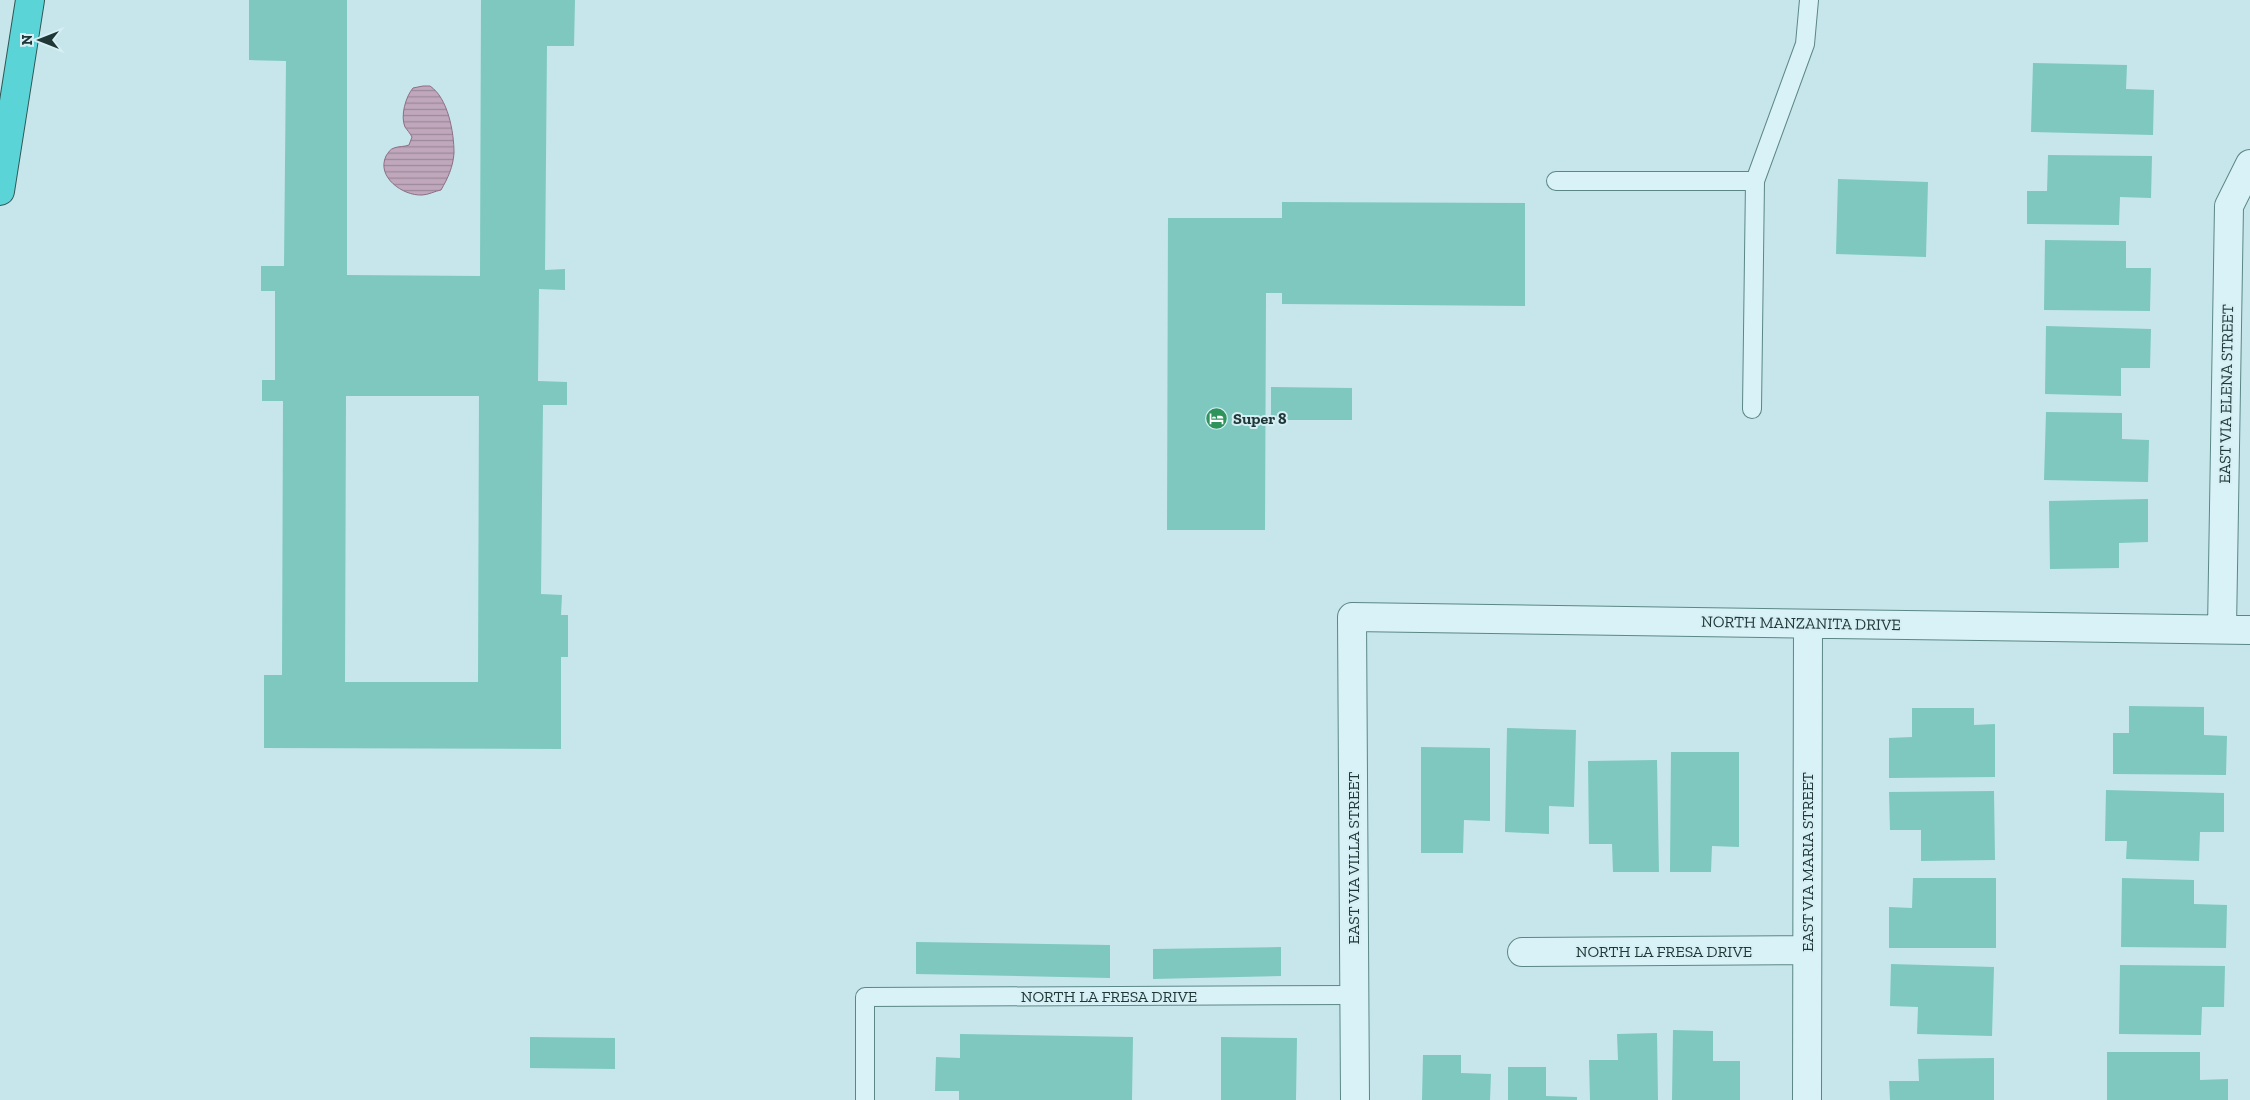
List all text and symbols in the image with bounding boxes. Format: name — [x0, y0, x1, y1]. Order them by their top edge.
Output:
north arrow — [15, 15, 65, 65]
text: N — [19, 34, 36, 45]
street label: EAST VIA ELENA STREET — [2215, 304, 2237, 484]
hotel icon: Super 8 — [1205, 406, 1229, 430]
place label: Super 8 — [1233, 409, 1287, 428]
street label: NORTH MANZANITA DRIVE — [1701, 612, 1901, 634]
street label: EAST VIA VILLA STREET — [1344, 771, 1363, 944]
street label: EAST VIA MARIA STREET — [1798, 772, 1817, 952]
street label: NORTH LA FRESA DRIVE — [1576, 942, 1752, 961]
street label: NORTH LA FRESA DRIVE — [1021, 987, 1197, 1006]

